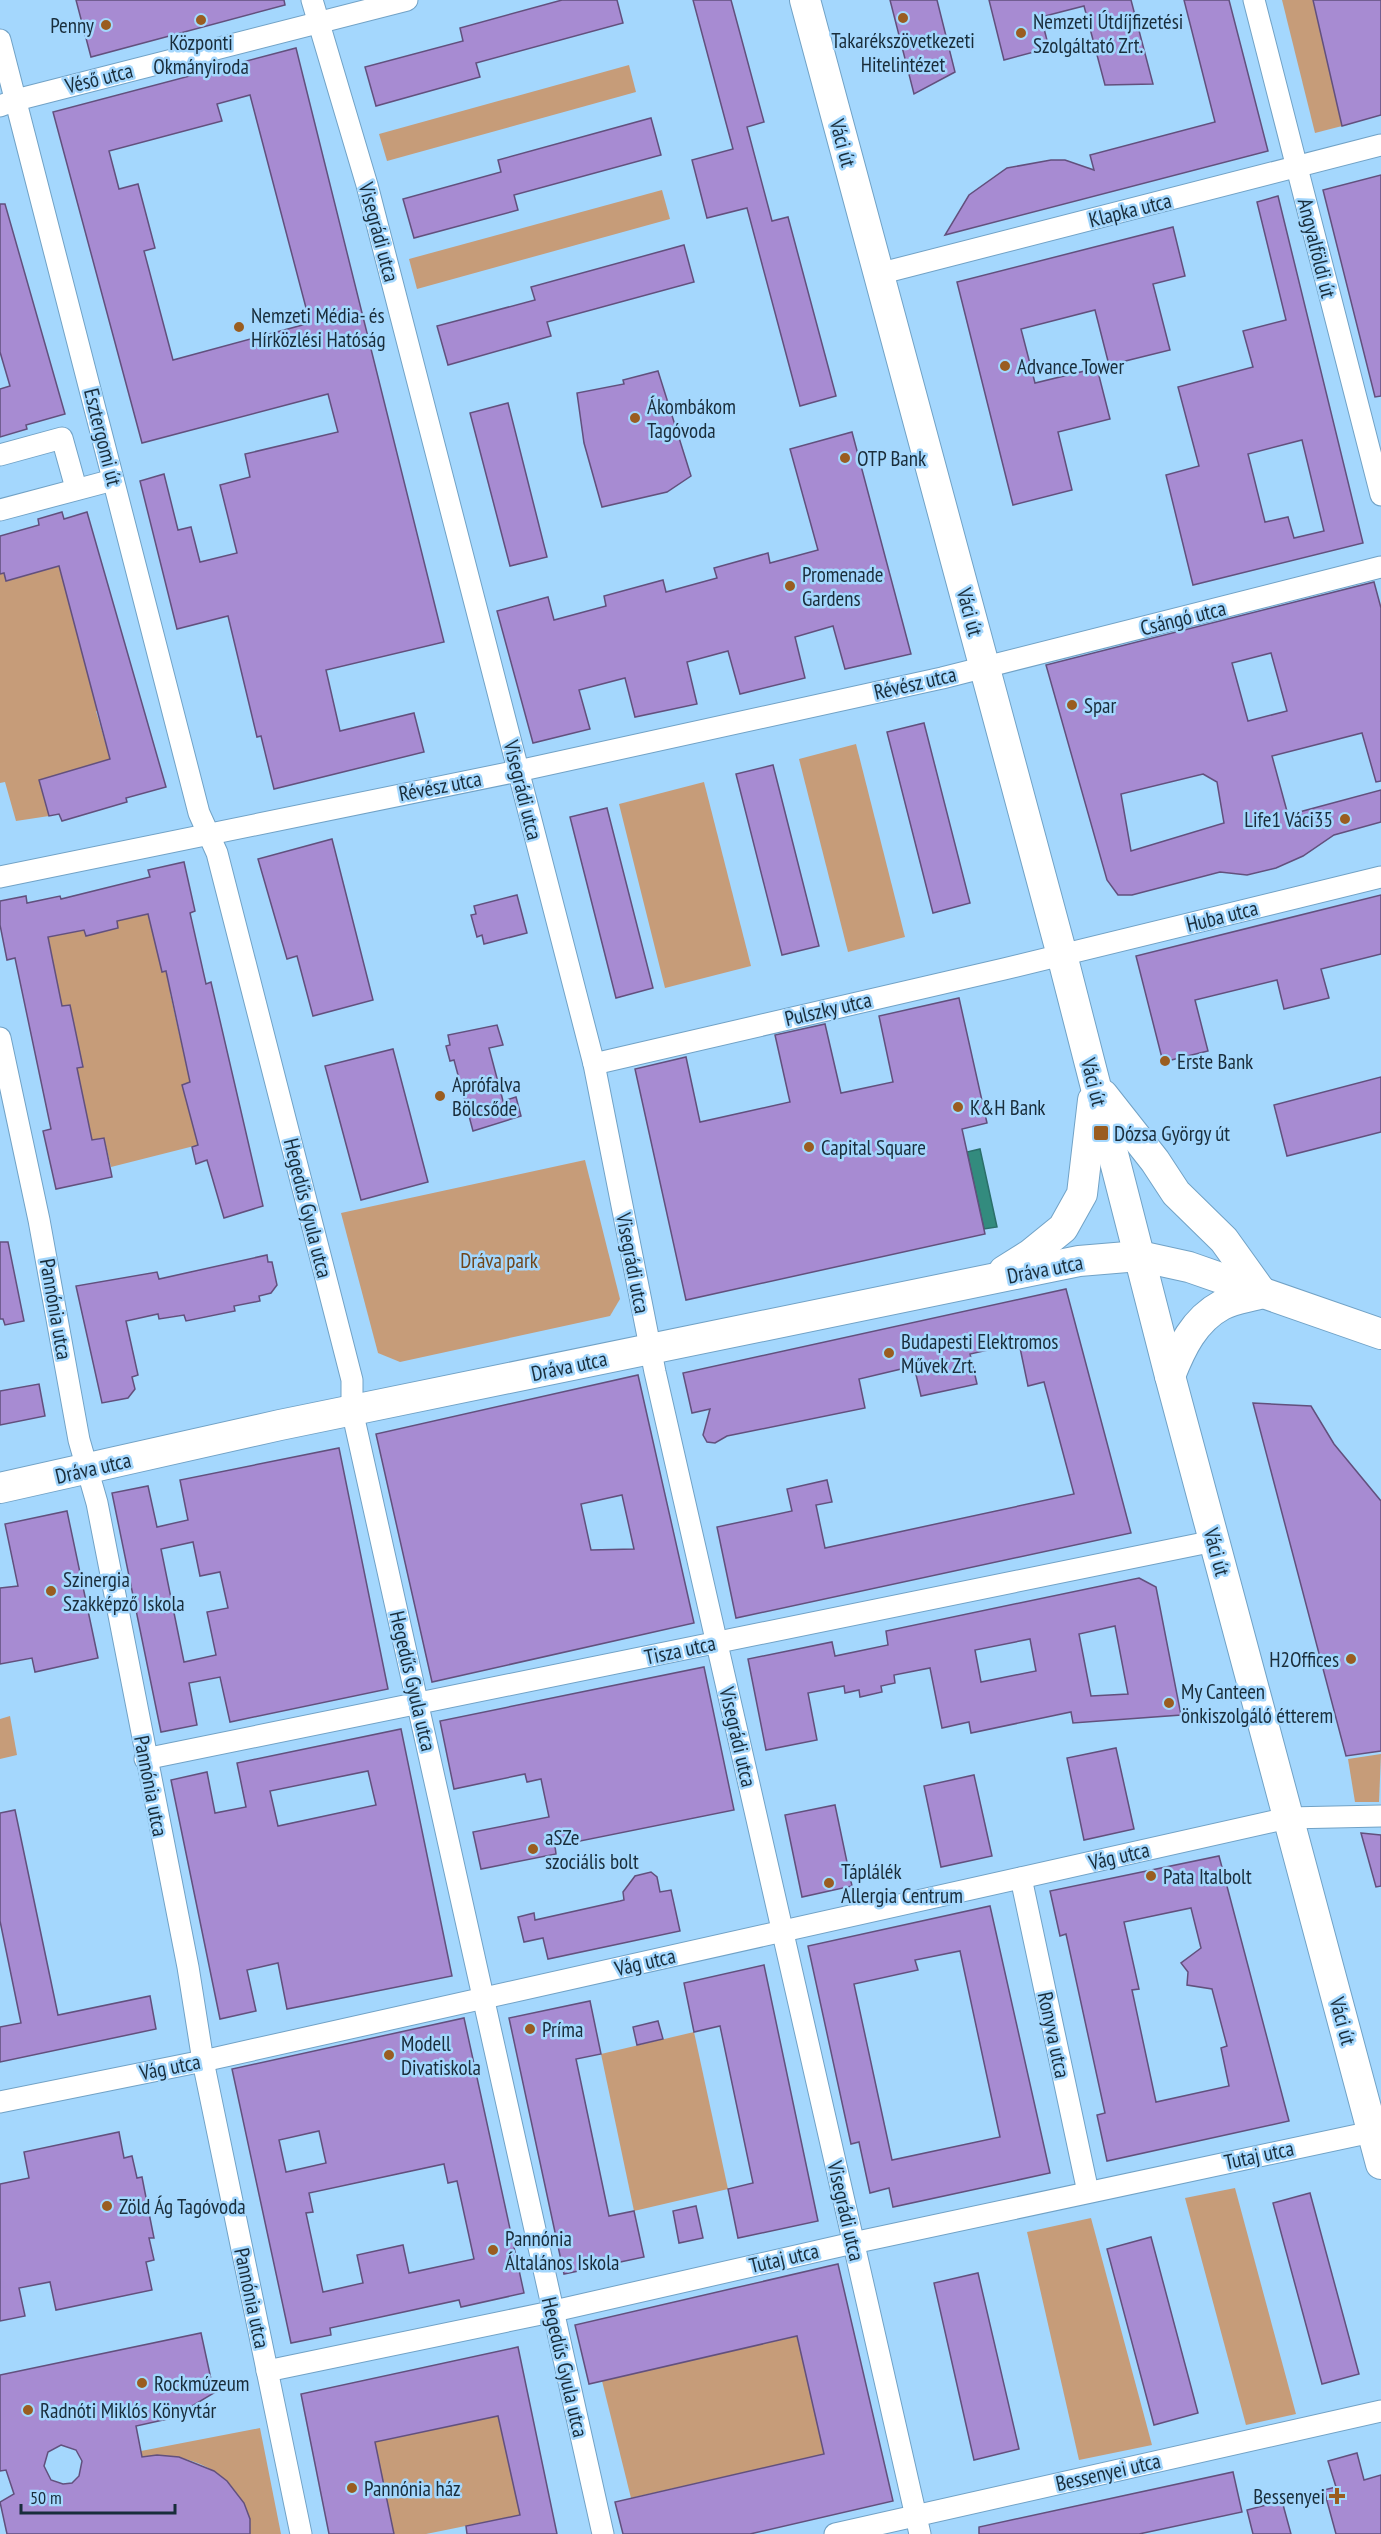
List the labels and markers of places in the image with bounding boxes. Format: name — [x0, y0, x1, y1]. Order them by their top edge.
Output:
place label: Nemzeti Útdíjfizetési Szolgáltató Zrt. — [1033, 8, 1183, 59]
marker: Takarékszövetkezeti Hitelintézet — [896, 11, 910, 25]
place label: Penny — [50, 12, 94, 39]
marker: Központi Okmányiroda — [194, 13, 208, 27]
marker: Penny — [99, 18, 113, 32]
marker: Nemzeti Útdíjfizetési Szolgáltató Zrt. — [1014, 26, 1028, 40]
place label: Takarékszövetkezeti Hitelintézet — [831, 27, 975, 78]
place label: Központi Okmányiroda — [153, 29, 249, 80]
place label: Nemzeti Média- és Hírközlési Hatóság — [251, 302, 385, 353]
marker: Nemzeti Média- és Hírközlési Hatóság — [232, 320, 246, 334]
place label: Advance Tower — [1017, 353, 1124, 380]
marker: Advance Tower — [998, 359, 1012, 373]
place label: Ákombákom Tagóvoda — [647, 393, 736, 444]
marker: Ákombákom Tagóvoda — [628, 411, 642, 425]
place label: OTP Bank — [857, 445, 926, 472]
marker: OTP Bank — [838, 451, 852, 465]
place label: Promenade Gardens — [802, 561, 883, 612]
marker: Promenade Gardens — [783, 579, 797, 593]
place label: Spar — [1084, 692, 1117, 719]
marker: Spar — [1065, 698, 1079, 712]
place label: Life1 Váci35 — [1244, 806, 1333, 833]
marker: Life1 Váci35 — [1338, 812, 1352, 826]
place label: Erste Bank — [1177, 1048, 1253, 1075]
marker: Erste Bank — [1158, 1054, 1172, 1068]
place label: Aprófalva Bölcsőde — [452, 1071, 521, 1122]
marker: Aprófalva Bölcsőde — [433, 1089, 447, 1103]
place label: K&H Bank — [970, 1094, 1046, 1121]
marker: K&H Bank — [951, 1100, 965, 1114]
place label: Dózsa György út — [1114, 1120, 1230, 1147]
marker: Dózsa György út — [1092, 1124, 1110, 1142]
place label: Capital Square — [821, 1134, 926, 1161]
marker: Capital Square — [802, 1140, 816, 1154]
place label: Budapesti Elektromos Művek Zrt. — [901, 1328, 1058, 1379]
marker: Budapesti Elektromos Művek Zrt. — [882, 1346, 896, 1360]
place label: Szinergia Szakképző Iskola — [63, 1566, 185, 1617]
marker: Szinergia Szakképző Iskola — [44, 1584, 58, 1598]
place label: H2Offices — [1269, 1646, 1339, 1673]
marker: H2Offices — [1344, 1652, 1358, 1666]
place label: My Canteen önkiszolgáló étterem — [1181, 1678, 1333, 1729]
marker: My Canteen önkiszolgáló étterem — [1162, 1696, 1176, 1710]
place label: aSZe szociális bolt — [545, 1824, 639, 1875]
marker: aSZe szociális bolt — [526, 1842, 540, 1856]
place label: Táplálék Allergia Centrum — [841, 1858, 963, 1909]
place label: Pata Italbolt — [1163, 1863, 1252, 1890]
marker: Pata Italbolt — [1144, 1869, 1158, 1883]
marker: Táplálék Allergia Centrum — [822, 1876, 836, 1890]
place label: Príma — [542, 2016, 583, 2043]
marker: Príma — [523, 2022, 537, 2036]
place label: Modell Divatiskola — [401, 2030, 481, 2081]
marker: Modell Divatiskola — [382, 2048, 396, 2062]
place label: Zöld Ág Tagóvoda — [119, 2193, 246, 2220]
marker: Zöld Ág Tagóvoda — [100, 2199, 114, 2213]
place label: Pannónia Általános Iskola — [505, 2225, 619, 2276]
marker: Pannónia Általános Iskola — [486, 2243, 500, 2257]
place label: Rockmúzeum — [154, 2370, 250, 2397]
marker: Rockmúzeum — [135, 2376, 149, 2390]
place label: Radnóti Miklós Könyvtár — [40, 2397, 217, 2424]
marker: Radnóti Miklós Könyvtár — [21, 2403, 35, 2417]
place label: Pannónia ház — [364, 2475, 461, 2502]
marker: Pannónia ház — [345, 2481, 359, 2495]
place label: Bessenyei — [1253, 2483, 1325, 2510]
marker: Bessenyei — [1330, 2489, 1344, 2503]

